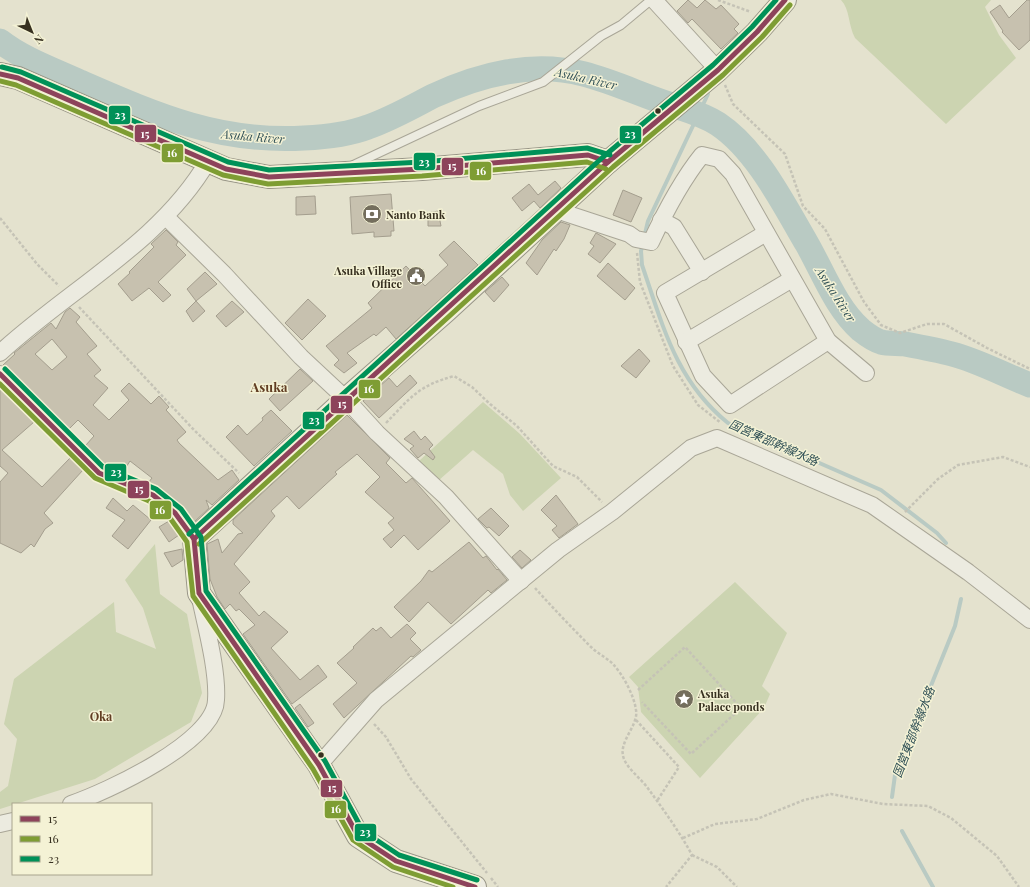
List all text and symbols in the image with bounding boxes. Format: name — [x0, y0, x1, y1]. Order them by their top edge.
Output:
north arrow — [12, 12, 52, 52]
text: N — [31, 31, 47, 48]
water label: Asuka River — [552, 63, 619, 93]
line badge: 23 — [108, 105, 131, 125]
unlabelled marker — [653, 106, 663, 116]
text: 23 — [114, 107, 126, 122]
line badge: 15 — [134, 124, 157, 143]
water label: Asuka River — [219, 125, 286, 147]
line badge: 23 — [619, 125, 642, 144]
text: 15 — [140, 126, 150, 141]
text: 23 — [624, 126, 636, 141]
line badge: 16 — [161, 143, 184, 163]
text: 16 — [167, 145, 177, 160]
line badge: 23 — [413, 152, 436, 171]
text: 23 — [418, 154, 430, 169]
line badge: 15 — [441, 157, 464, 176]
text: 15 — [447, 158, 457, 173]
line badge: 16 — [469, 161, 492, 181]
text: 16 — [476, 163, 486, 178]
bank icon: Nanto Bank — [361, 203, 383, 225]
place label: Nanto Bank — [386, 207, 446, 222]
water label: Asuka River — [811, 262, 860, 325]
place label: Asuka Village Office — [333, 263, 402, 291]
public building icon: Asuka Village Office — [405, 265, 427, 287]
district label: Asuka — [250, 378, 288, 395]
line badge: 16 — [358, 379, 381, 399]
text: 16 — [364, 381, 374, 396]
line badge: 15 — [330, 395, 353, 414]
text: 15 — [337, 396, 347, 411]
line badge: 23 — [302, 411, 325, 430]
text: 23 — [308, 412, 320, 427]
water label: 国営東部幹線水路 — [727, 415, 822, 469]
line badge: 23 — [104, 463, 127, 482]
text: 23 — [110, 464, 122, 479]
line badge: 15 — [127, 480, 150, 499]
text: 15 — [134, 481, 144, 496]
line badge: 16 — [149, 500, 172, 520]
text: 16 — [155, 502, 165, 517]
water label: 国営東部幹線水路 — [888, 683, 938, 780]
place label: Asuka Palace ponds — [697, 686, 765, 714]
place icon: Asuka Palace ponds — [673, 688, 695, 710]
district label: Oka — [90, 708, 113, 724]
unlabelled marker — [316, 750, 326, 760]
line badge: 15 — [320, 779, 343, 798]
text: 15 — [327, 780, 337, 795]
line badge: 16 — [324, 800, 347, 819]
text: 16 — [331, 801, 341, 816]
legend — [12, 803, 152, 875]
text: 15 — [48, 810, 57, 826]
line badge: 23 — [354, 823, 377, 842]
text: 23 — [359, 824, 371, 839]
text: 16 — [48, 830, 59, 846]
text: 23 — [48, 850, 59, 866]

